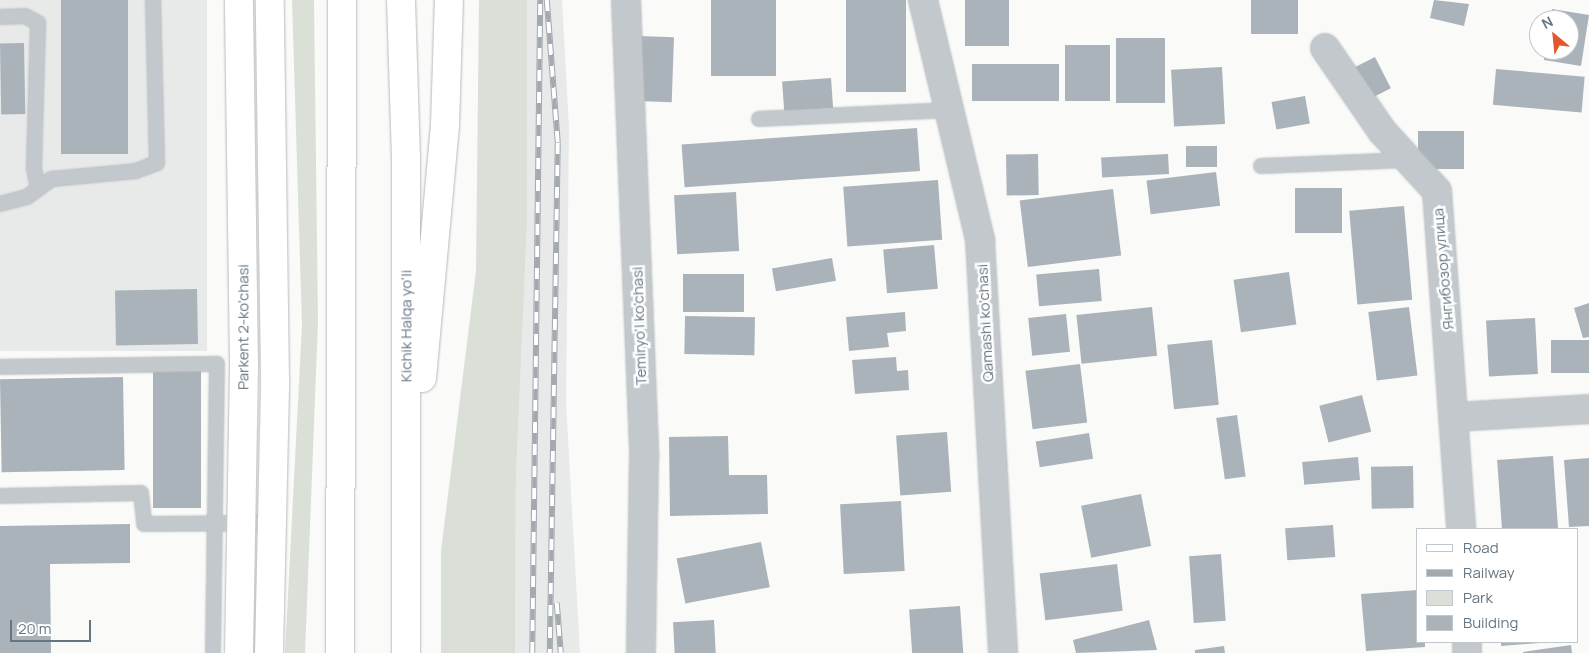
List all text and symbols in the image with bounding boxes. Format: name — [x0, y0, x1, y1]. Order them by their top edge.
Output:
north arrow — [1529, 10, 1579, 60]
text: N — [1538, 11, 1556, 33]
street label: Янгибозор улица — [1429, 207, 1457, 331]
street label: Qamashi ko'chasi — [973, 263, 997, 383]
street label: Parkent 2-ko'chasi — [234, 264, 252, 390]
street label: Temiryo'l ko'chasi — [628, 266, 650, 386]
street label: Kichik Halqa yo'li — [397, 270, 415, 382]
legend — [1416, 528, 1579, 643]
text: Road — [1463, 537, 1499, 558]
text: Railway — [1463, 562, 1515, 583]
text: Park — [1463, 587, 1493, 608]
scale bar — [12, 610, 94, 642]
text: Building — [1463, 612, 1518, 633]
text: 20 m — [18, 618, 51, 639]

